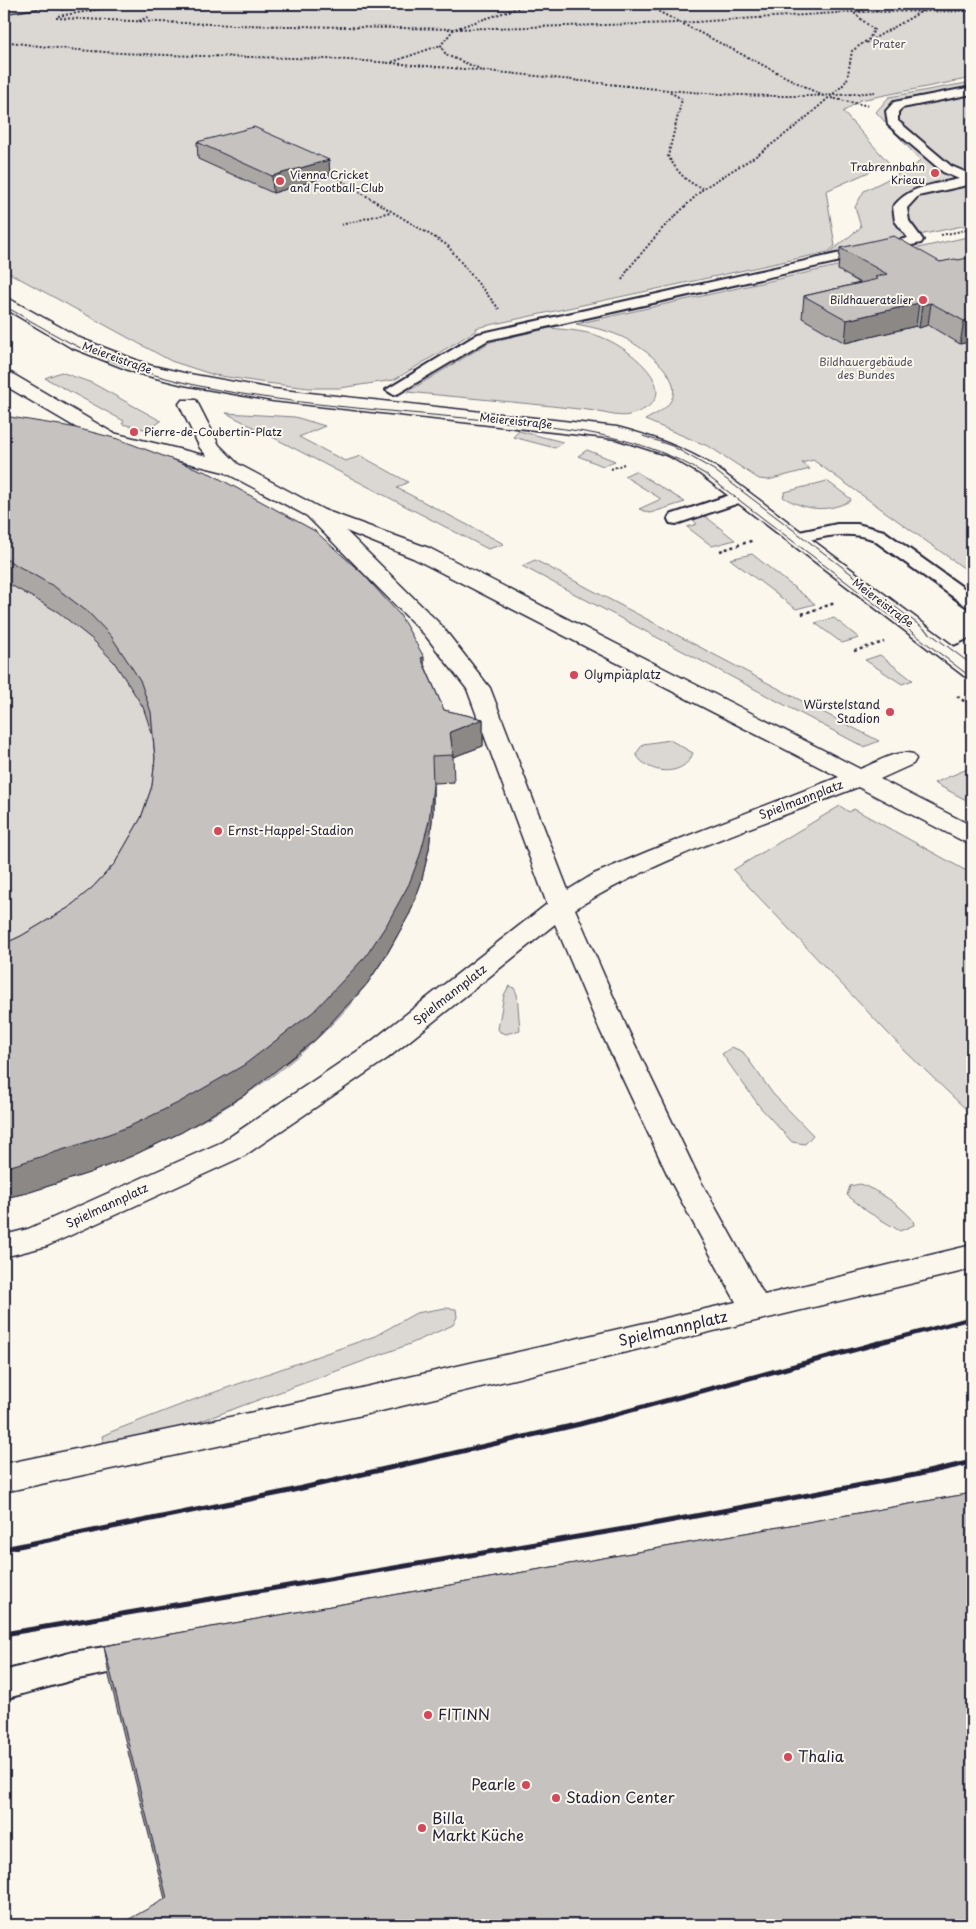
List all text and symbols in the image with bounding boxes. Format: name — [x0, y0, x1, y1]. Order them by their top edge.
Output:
park label: Prater — [872, 35, 907, 52]
place label: Trabrennbahn Krieau — [850, 158, 925, 188]
place label: Vienna Cricket and Football-Club — [290, 166, 384, 196]
marker: Trabrennbahn Krieau — [929, 167, 941, 179]
marker: Vienna Cricket and Football-Club — [274, 175, 286, 187]
place label: Bildhaueratelier — [830, 291, 913, 308]
marker: Bildhaueratelier — [917, 294, 929, 306]
street label: Meiereistraße — [80, 337, 154, 378]
park label: Bildhauergebäude des Bundes — [819, 353, 913, 383]
street label: Meiereistraße — [479, 408, 553, 433]
place label: Pierre-de-Coubertin-Platz — [144, 423, 282, 440]
marker: Pierre-de-Coubertin-Platz — [128, 426, 140, 438]
street label: Meiereistraße — [849, 574, 918, 631]
place label: Olympiaplatz — [584, 665, 661, 683]
marker: Olympiaplatz — [568, 669, 580, 681]
place label: Würstelstand Stadion — [804, 695, 881, 727]
marker: Würstelstand Stadion — [884, 706, 896, 718]
street label: Spielmannplatz — [756, 775, 846, 823]
place label: Ernst-Happel-Stadion — [228, 821, 354, 839]
marker: Ernst-Happel-Stadion — [212, 825, 224, 837]
street label: Spielmannplatz — [409, 960, 490, 1029]
street label: Spielmannplatz — [63, 1178, 151, 1232]
street label: Spielmannplatz — [616, 1304, 729, 1351]
place label: FITINN — [438, 1702, 490, 1725]
marker: FITINN — [422, 1709, 434, 1721]
place label: Thalia — [798, 1744, 845, 1767]
marker: Thalia — [782, 1751, 794, 1763]
place label: Pearle — [471, 1772, 516, 1795]
marker: Pearle — [520, 1779, 532, 1791]
place label: Stadion Center — [566, 1785, 675, 1808]
marker: Stadion Center — [550, 1792, 562, 1804]
place label: Billa Markt Küche — [432, 1806, 524, 1846]
marker: Billa Markt Küche — [416, 1822, 428, 1834]

